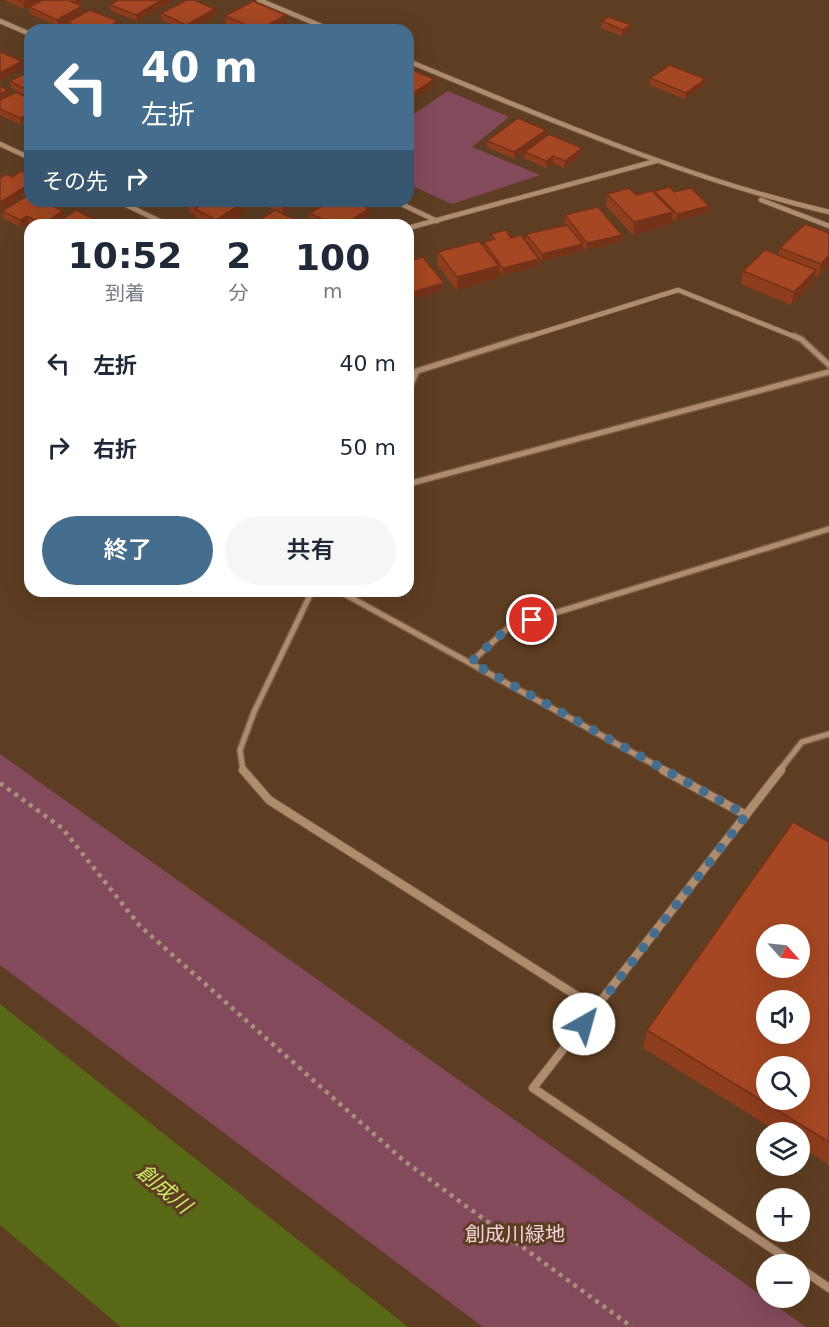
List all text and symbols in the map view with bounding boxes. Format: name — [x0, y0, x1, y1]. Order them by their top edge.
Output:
text: 40 m — [141, 43, 258, 92]
icon: left — [42, 48, 120, 126]
text: 左折 — [141, 99, 195, 130]
icon: right — [120, 162, 153, 195]
text: その先 — [42, 169, 108, 194]
text: 10:52 — [68, 235, 182, 276]
text: 2 — [226, 235, 251, 276]
text: 100 — [295, 237, 370, 278]
text: m — [323, 279, 342, 303]
text: 到着 — [105, 281, 145, 305]
text: 分 — [229, 281, 249, 305]
icon: left — [42, 347, 75, 380]
text: 40 m — [340, 351, 396, 376]
text: 左折 — [93, 353, 137, 378]
icon: right — [42, 431, 75, 464]
text: 50 m — [340, 435, 396, 460]
text: 右折 — [93, 437, 137, 462]
button: 終了 — [42, 516, 213, 585]
button: 共有 — [225, 516, 396, 585]
pin — [506, 594, 557, 645]
icon: arrive — [515, 603, 548, 636]
north arrow — [756, 924, 810, 978]
map controls — [756, 924, 810, 1308]
button: sound — [756, 990, 810, 1044]
position arrow — [552, 992, 616, 1056]
button: search — [756, 1056, 810, 1110]
button: layers — [756, 1122, 810, 1176]
water label: 創成川 — [132, 1160, 197, 1220]
button: + — [756, 1188, 810, 1242]
park label: 創成川緑地 — [465, 1222, 565, 1246]
button: − — [756, 1254, 810, 1308]

